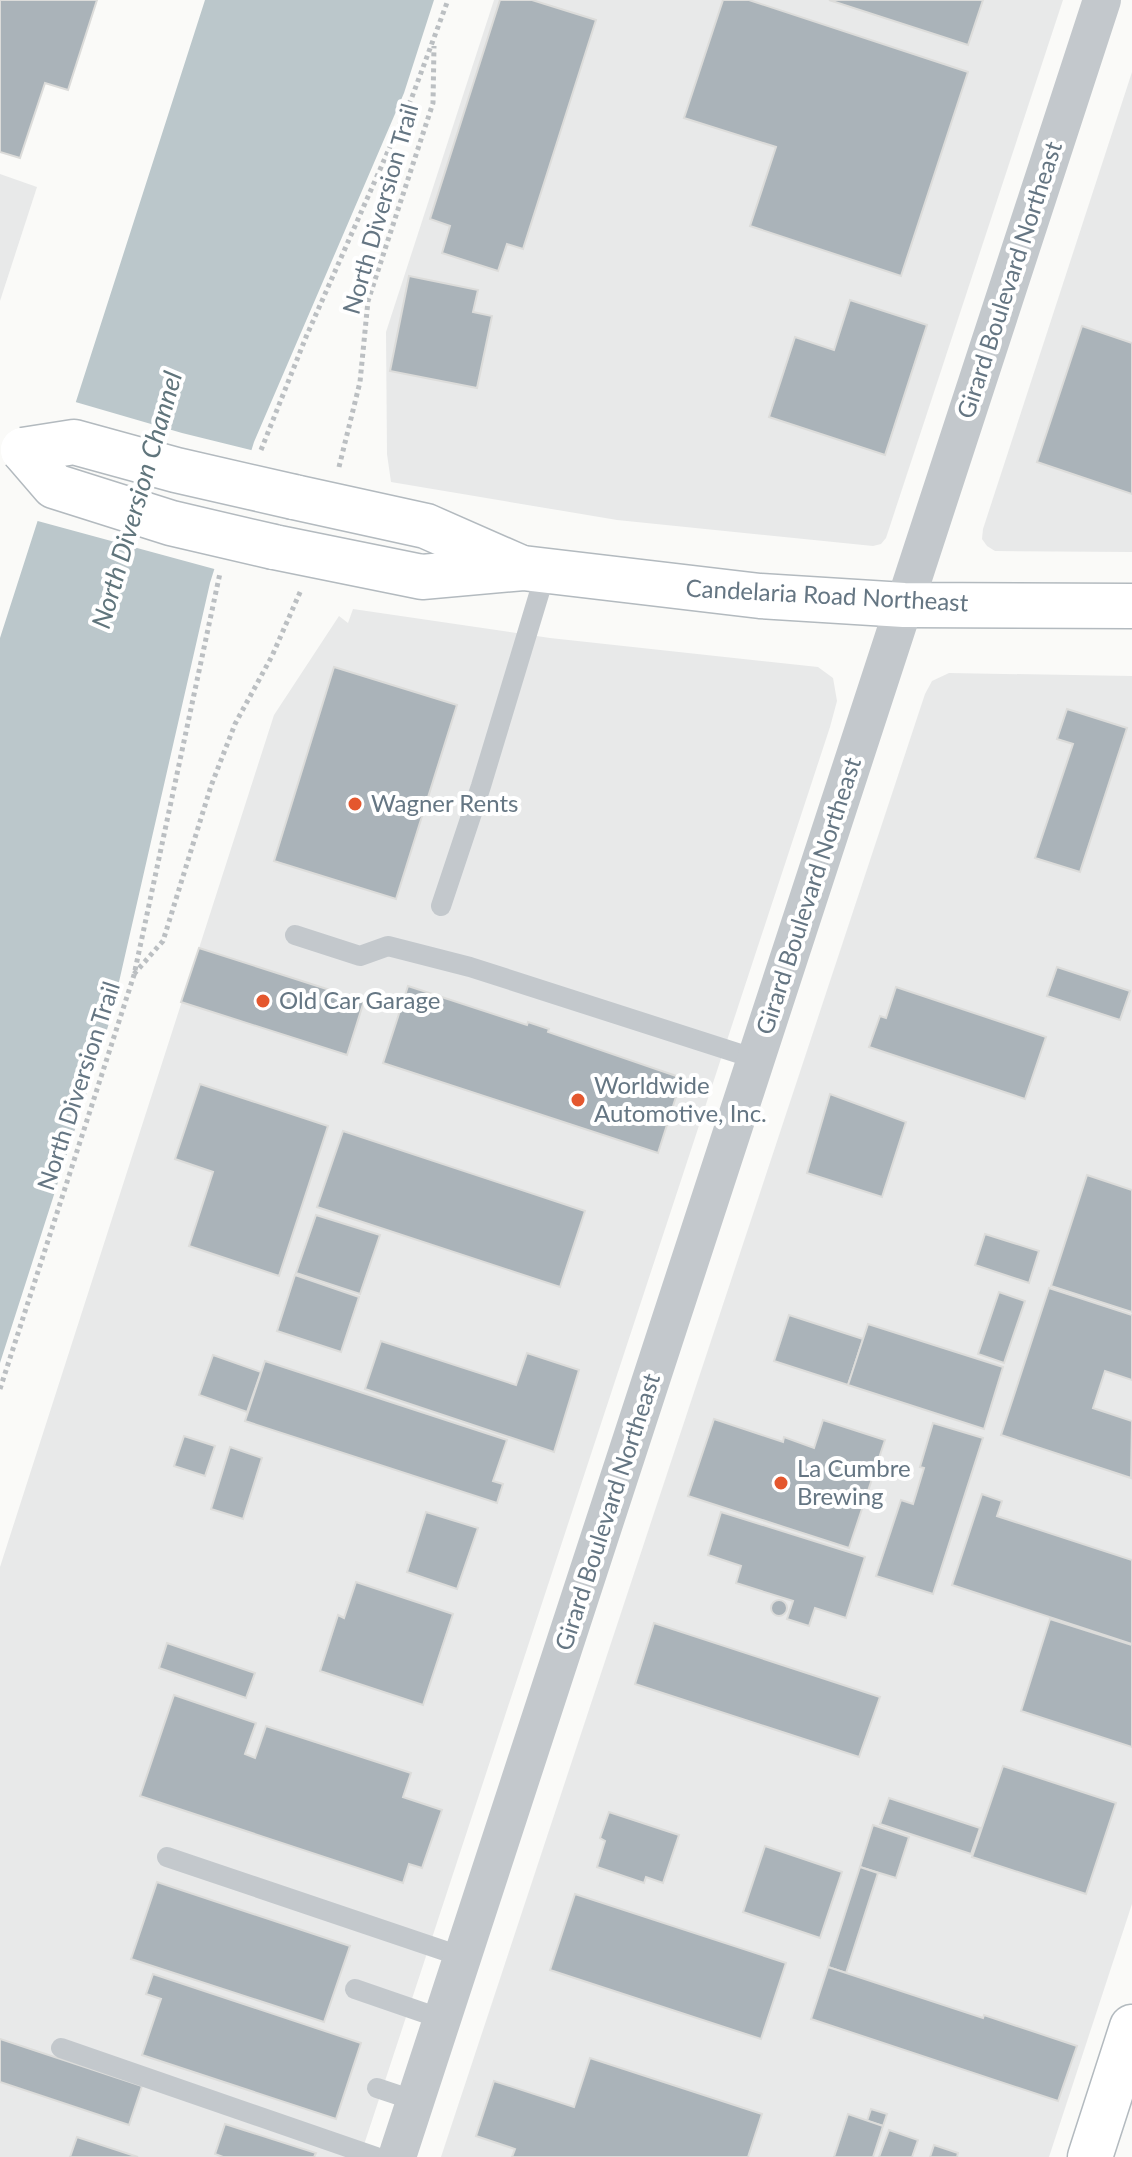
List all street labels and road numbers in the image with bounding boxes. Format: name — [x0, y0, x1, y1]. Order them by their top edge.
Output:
street label: North Diversion Trail — [336, 100, 423, 317]
street label: Girard Boulevard Northeast — [950, 137, 1067, 422]
street label: Candelaria Road Northeast — [685, 573, 969, 616]
street label: Girard Boulevard Northeast — [749, 753, 866, 1038]
street label: North Diversion Trail — [30, 978, 125, 1193]
street label: Girard Boulevard Northeast — [548, 1369, 665, 1654]

